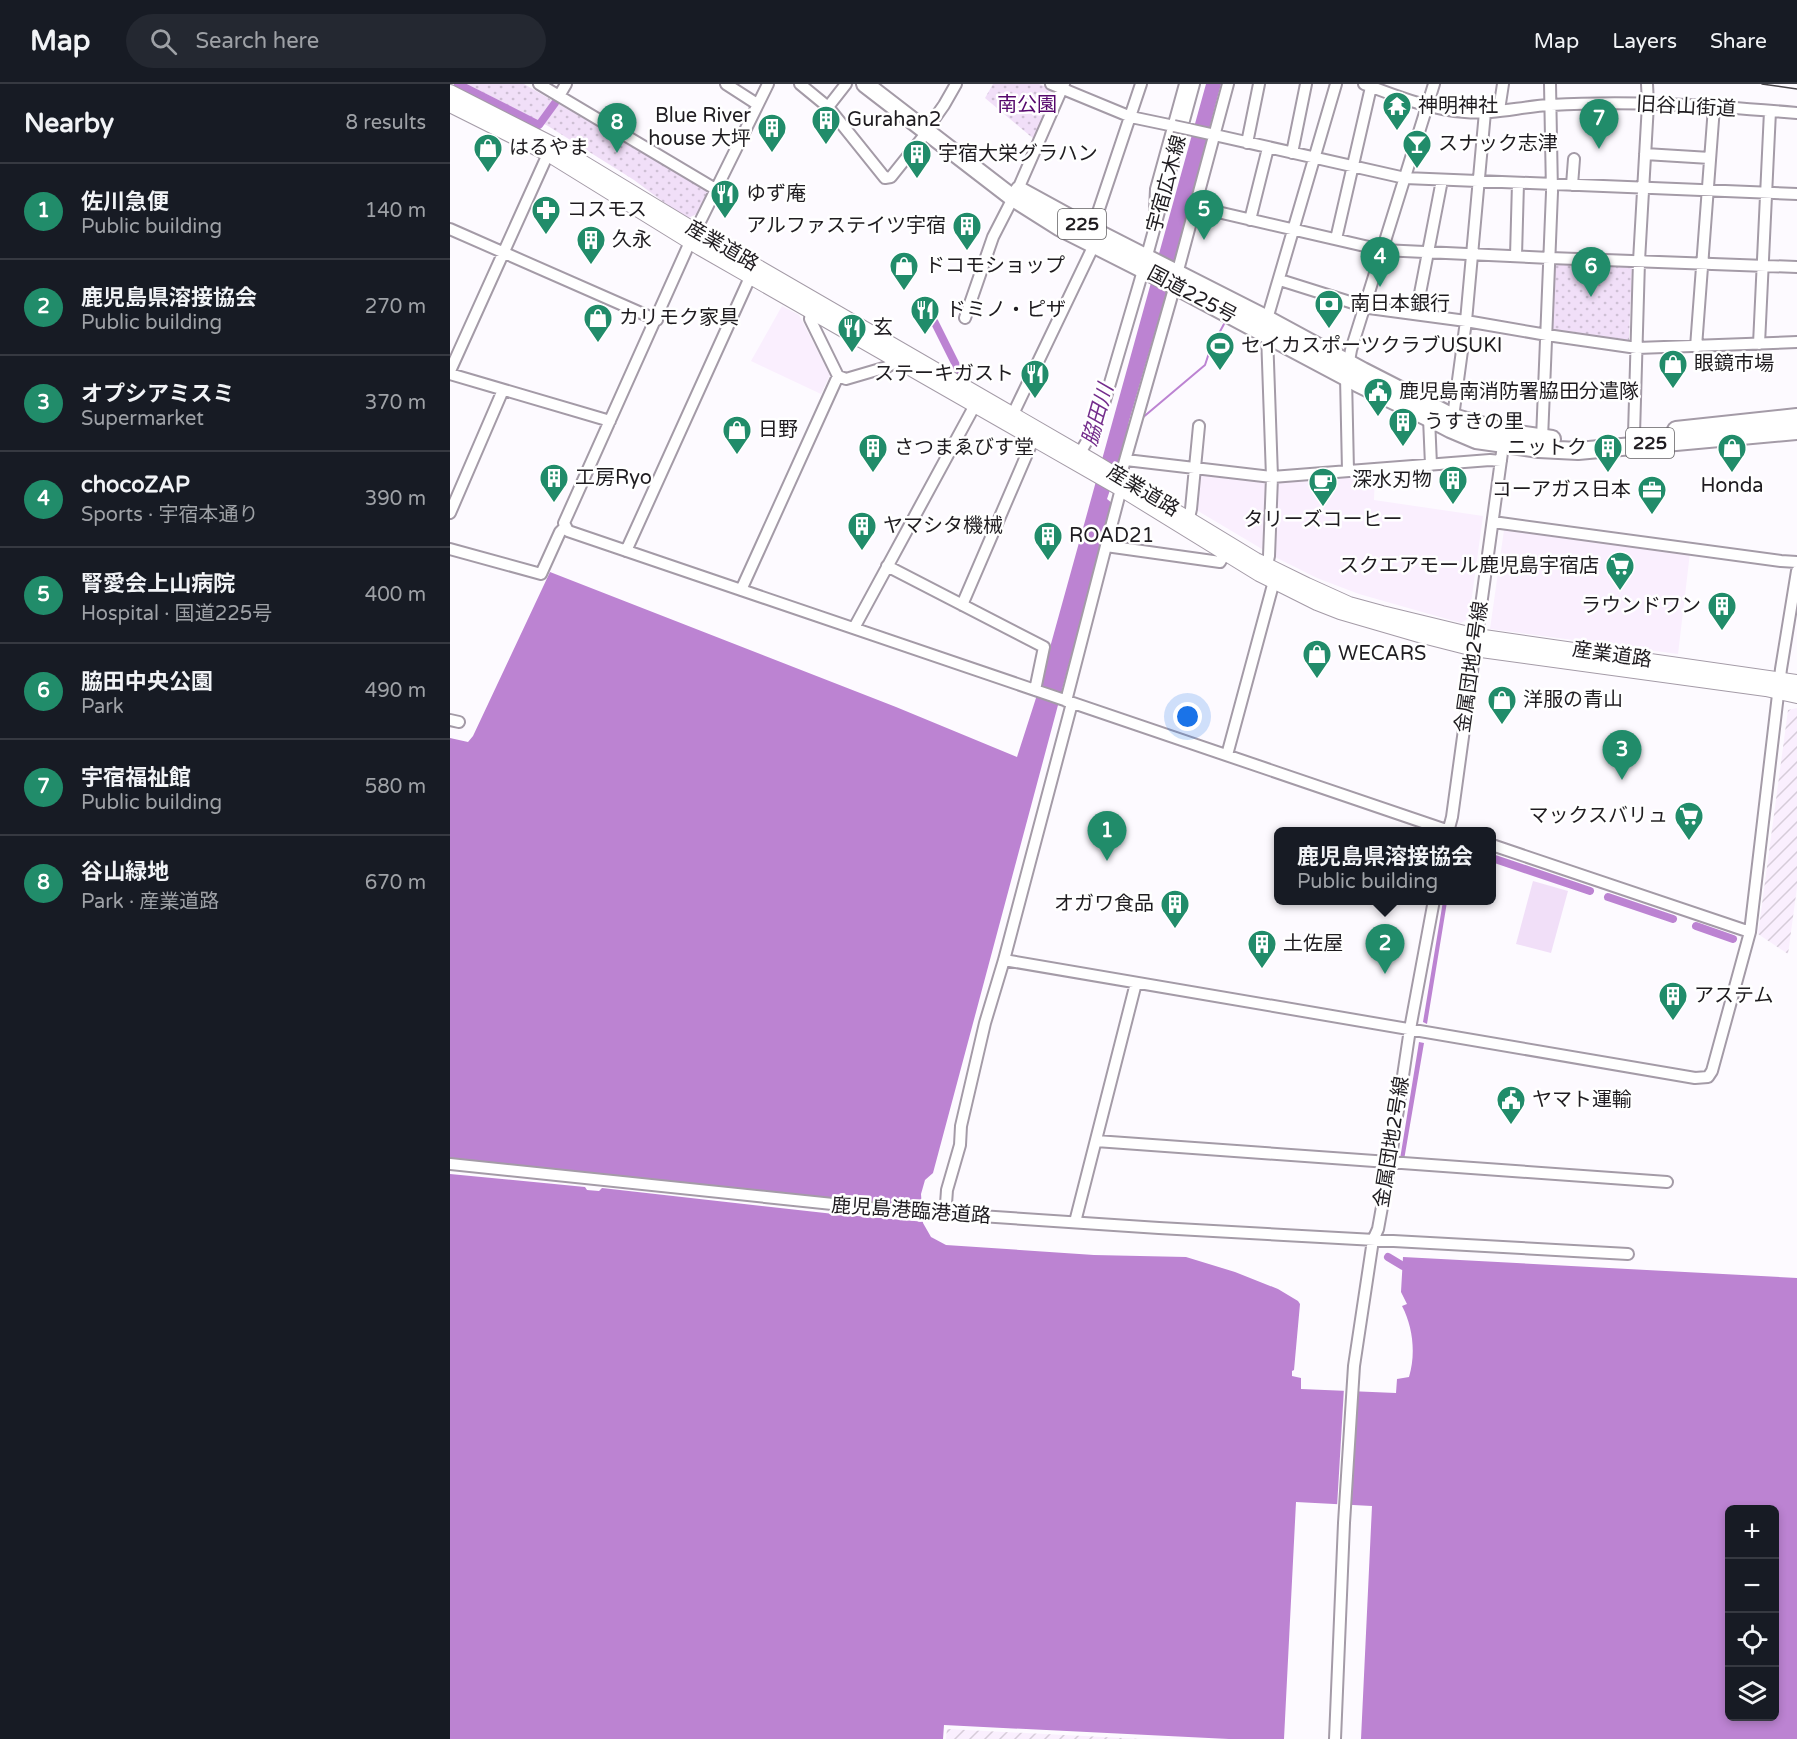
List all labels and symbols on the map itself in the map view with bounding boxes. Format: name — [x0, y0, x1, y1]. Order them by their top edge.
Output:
temple icon: 神明神社 — [1381, 90, 1413, 132]
street label: 旧谷山街道 — [1635, 92, 1737, 122]
park label: 南公園 — [997, 93, 1057, 117]
place label: 神明神社 — [1418, 94, 1498, 118]
pin: 7 — [1580, 100, 1618, 149]
pin: 8 — [598, 104, 636, 153]
place label: Blue River house 大坪 — [648, 104, 751, 151]
building icon: Gurahan2 — [810, 104, 842, 146]
place label: Gurahan2 — [847, 108, 941, 132]
building icon: Blue River house 大坪 — [756, 112, 788, 154]
bar icon: スナック志津 — [1401, 128, 1433, 170]
shop icon: はるやま — [472, 132, 504, 174]
place label: スナック志津 — [1438, 132, 1558, 156]
street label: 宇宿広木線 — [1142, 133, 1192, 235]
place label: はるやま — [509, 136, 589, 160]
building icon: 宇宿大栄グラハン — [901, 138, 933, 180]
place label: 宇宿大栄グラハン — [938, 142, 1098, 166]
restaurant icon: ゆず庵 — [709, 178, 741, 220]
place label: ゆず庵 — [746, 182, 806, 206]
pin: 5 — [1184, 190, 1224, 240]
pharmacy icon: コスモス — [530, 194, 562, 236]
place label: コスモス — [567, 198, 647, 222]
road number: 225 — [1058, 209, 1106, 239]
building icon: アルファステイツ宇宿 — [951, 210, 983, 252]
place label: アルファステイツ宇宿 — [746, 214, 946, 238]
street label: 産業道路 — [681, 216, 763, 276]
building icon: 久永 — [575, 224, 607, 266]
place label: 久永 — [612, 228, 652, 252]
pin: 4 — [1360, 238, 1400, 287]
pin: 6 — [1572, 248, 1610, 297]
shop icon: ドコモショップ — [888, 250, 920, 292]
place label: ドコモショップ — [925, 254, 1065, 278]
street label: 国道225号 — [1143, 261, 1241, 329]
bank icon: 南日本銀行 — [1313, 288, 1345, 330]
place label: 南日本銀行 — [1350, 292, 1450, 316]
restaurant icon: ドミノ・ピザ — [909, 294, 941, 336]
place label: ドミノ・ピザ — [946, 298, 1066, 322]
shop icon: カリモク家具 — [582, 302, 614, 344]
place label: カリモク家具 — [619, 306, 739, 330]
restaurant icon: 玄 — [836, 312, 868, 354]
place label: 玄 — [873, 316, 893, 340]
sports icon: セイカスポーツクラブUSUKI — [1204, 330, 1236, 372]
place label: セイカスポーツクラブUSUKI — [1241, 334, 1502, 358]
shop icon: 眼鏡市場 — [1657, 348, 1689, 390]
place label: 眼鏡市場 — [1694, 352, 1774, 376]
restaurant icon: ステーキガスト — [1019, 358, 1051, 400]
place label: ステーキガスト — [874, 362, 1014, 386]
public building icon: 鹿児島南消防署脇田分遣隊 — [1362, 376, 1394, 418]
water label: 脇田川 — [1077, 379, 1119, 449]
place label: 鹿児島南消防署脇田分遣隊 — [1399, 380, 1639, 404]
building icon: うすきの里 — [1387, 406, 1419, 448]
place label: うすきの里 — [1424, 410, 1524, 434]
shop icon: 日野 — [721, 414, 753, 456]
place label: 日野 — [758, 418, 798, 442]
road number: 225 — [1626, 428, 1674, 458]
building icon: さつまゑびす堂 — [857, 432, 889, 474]
building icon: ニットク — [1592, 432, 1624, 474]
shop icon: Honda — [1716, 432, 1748, 474]
place label: さつまゑびす堂 — [894, 436, 1034, 460]
place label: ニットク — [1507, 436, 1587, 460]
street label: 産業道路 — [1103, 460, 1183, 522]
building icon: 工房Ryo — [538, 462, 570, 504]
building icon: 深水刃物 — [1437, 464, 1469, 506]
place label: 工房Ryo — [575, 466, 652, 490]
cafe icon: タリーズコーヒー — [1307, 466, 1339, 508]
place label: 深水刃物 — [1352, 468, 1432, 492]
office icon: コーアガス日本 — [1636, 474, 1668, 516]
place label: Honda — [1700, 474, 1764, 498]
place label: コーアガス日本 — [1492, 478, 1631, 502]
place label: タリーズコーヒー — [1244, 508, 1403, 532]
building icon: ヤマシタ機械 — [846, 510, 878, 552]
place label: ヤマシタ機械 — [883, 514, 1003, 538]
building icon: ROAD21 — [1032, 520, 1064, 562]
place label: ROAD21 — [1069, 524, 1154, 548]
supermarket icon: スクエアモール鹿児島宇宿店 — [1604, 550, 1636, 592]
place label: スクエアモール鹿児島宇宿店 — [1339, 554, 1599, 578]
building icon: ラウンドワン — [1706, 590, 1738, 632]
place label: ラウンドワン — [1581, 594, 1701, 618]
street label: 金属団地2号線 — [1451, 600, 1493, 734]
shop icon: WECARS — [1301, 638, 1333, 680]
street label: 産業道路 — [1571, 638, 1653, 672]
place label: WECARS — [1338, 642, 1426, 666]
shop icon: 洋服の青山 — [1486, 684, 1518, 726]
place label: 洋服の青山 — [1523, 688, 1623, 712]
your location — [1173, 702, 1202, 731]
pin: 3 — [1602, 730, 1642, 780]
supermarket icon: マックスバリュ — [1673, 800, 1705, 842]
place label: マックスバリュ — [1529, 804, 1668, 828]
pin: 1 — [1088, 812, 1126, 861]
building icon: オガワ食品 — [1159, 888, 1191, 930]
place label: オガワ食品 — [1054, 892, 1154, 916]
pin: 2 — [1366, 924, 1404, 974]
building icon: 土佐屋 — [1246, 928, 1278, 970]
place label: 土佐屋 — [1283, 932, 1343, 956]
building icon: アステム — [1657, 980, 1689, 1022]
place label: アステム — [1694, 984, 1773, 1008]
street label: 金属団地2号線 — [1370, 1075, 1414, 1209]
public building icon: ヤマト運輸 — [1495, 1084, 1527, 1126]
place label: ヤマト運輸 — [1532, 1088, 1632, 1112]
street label: 鹿児島港臨港道路 — [830, 1193, 992, 1229]

